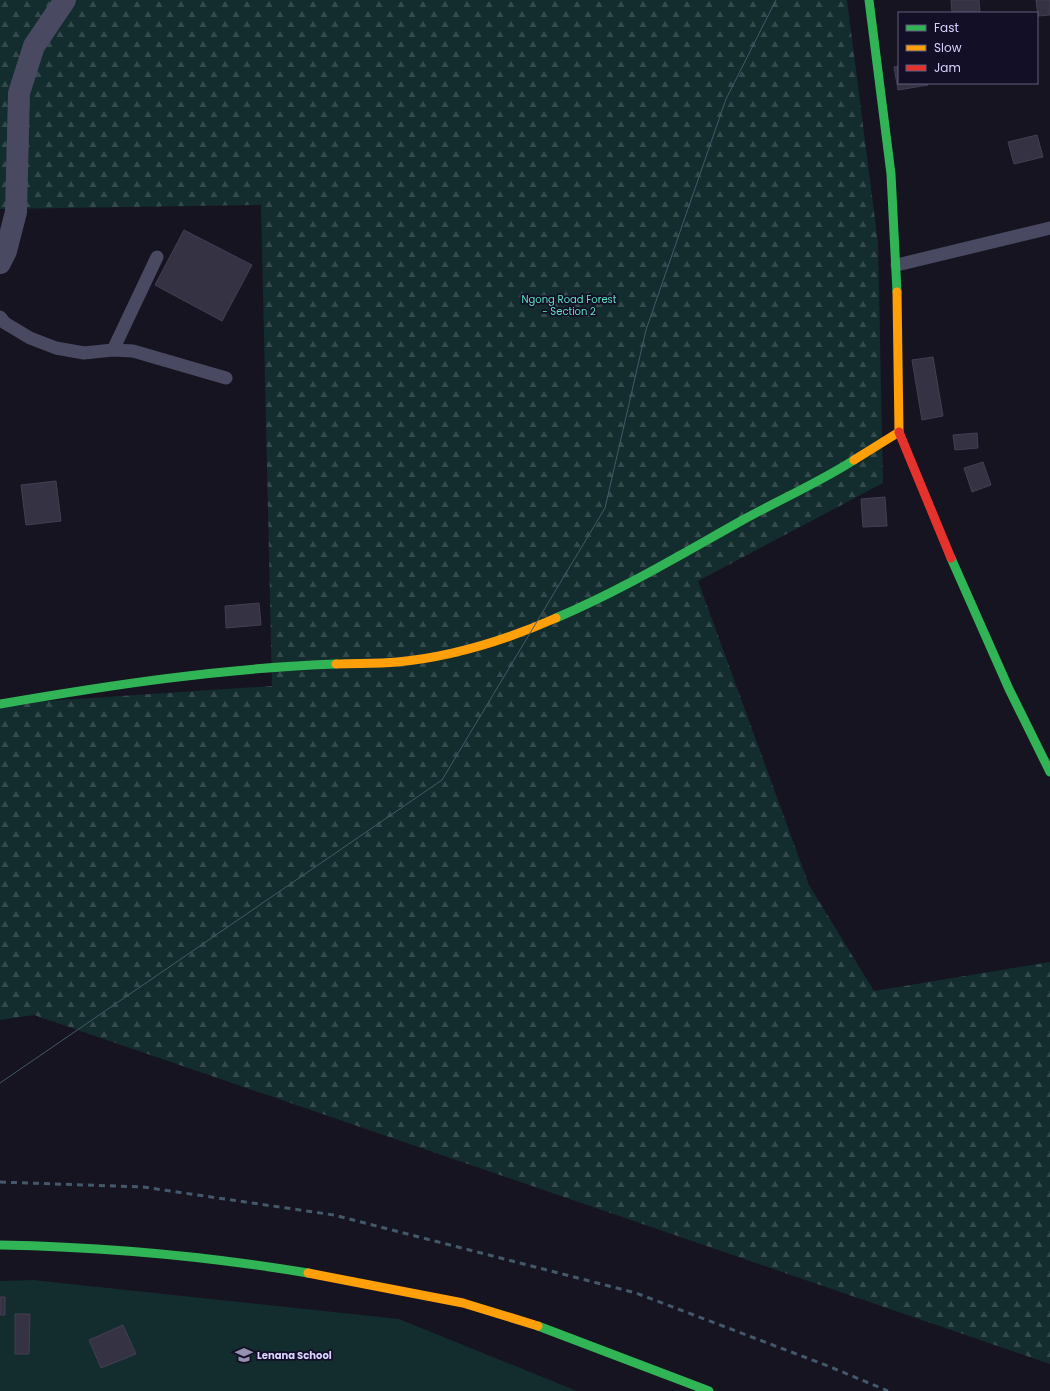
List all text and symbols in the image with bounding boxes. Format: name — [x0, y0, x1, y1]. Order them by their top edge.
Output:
legend — [898, 12, 1038, 84]
text: Fast — [934, 19, 959, 36]
text: Slow — [934, 39, 962, 56]
text: Jam — [934, 59, 961, 76]
park label: Ngong Road Forest - Section 2 — [522, 292, 617, 319]
school or university icon: Lenana School — [234, 1345, 254, 1365]
place label: Lenana School — [257, 1348, 332, 1363]

